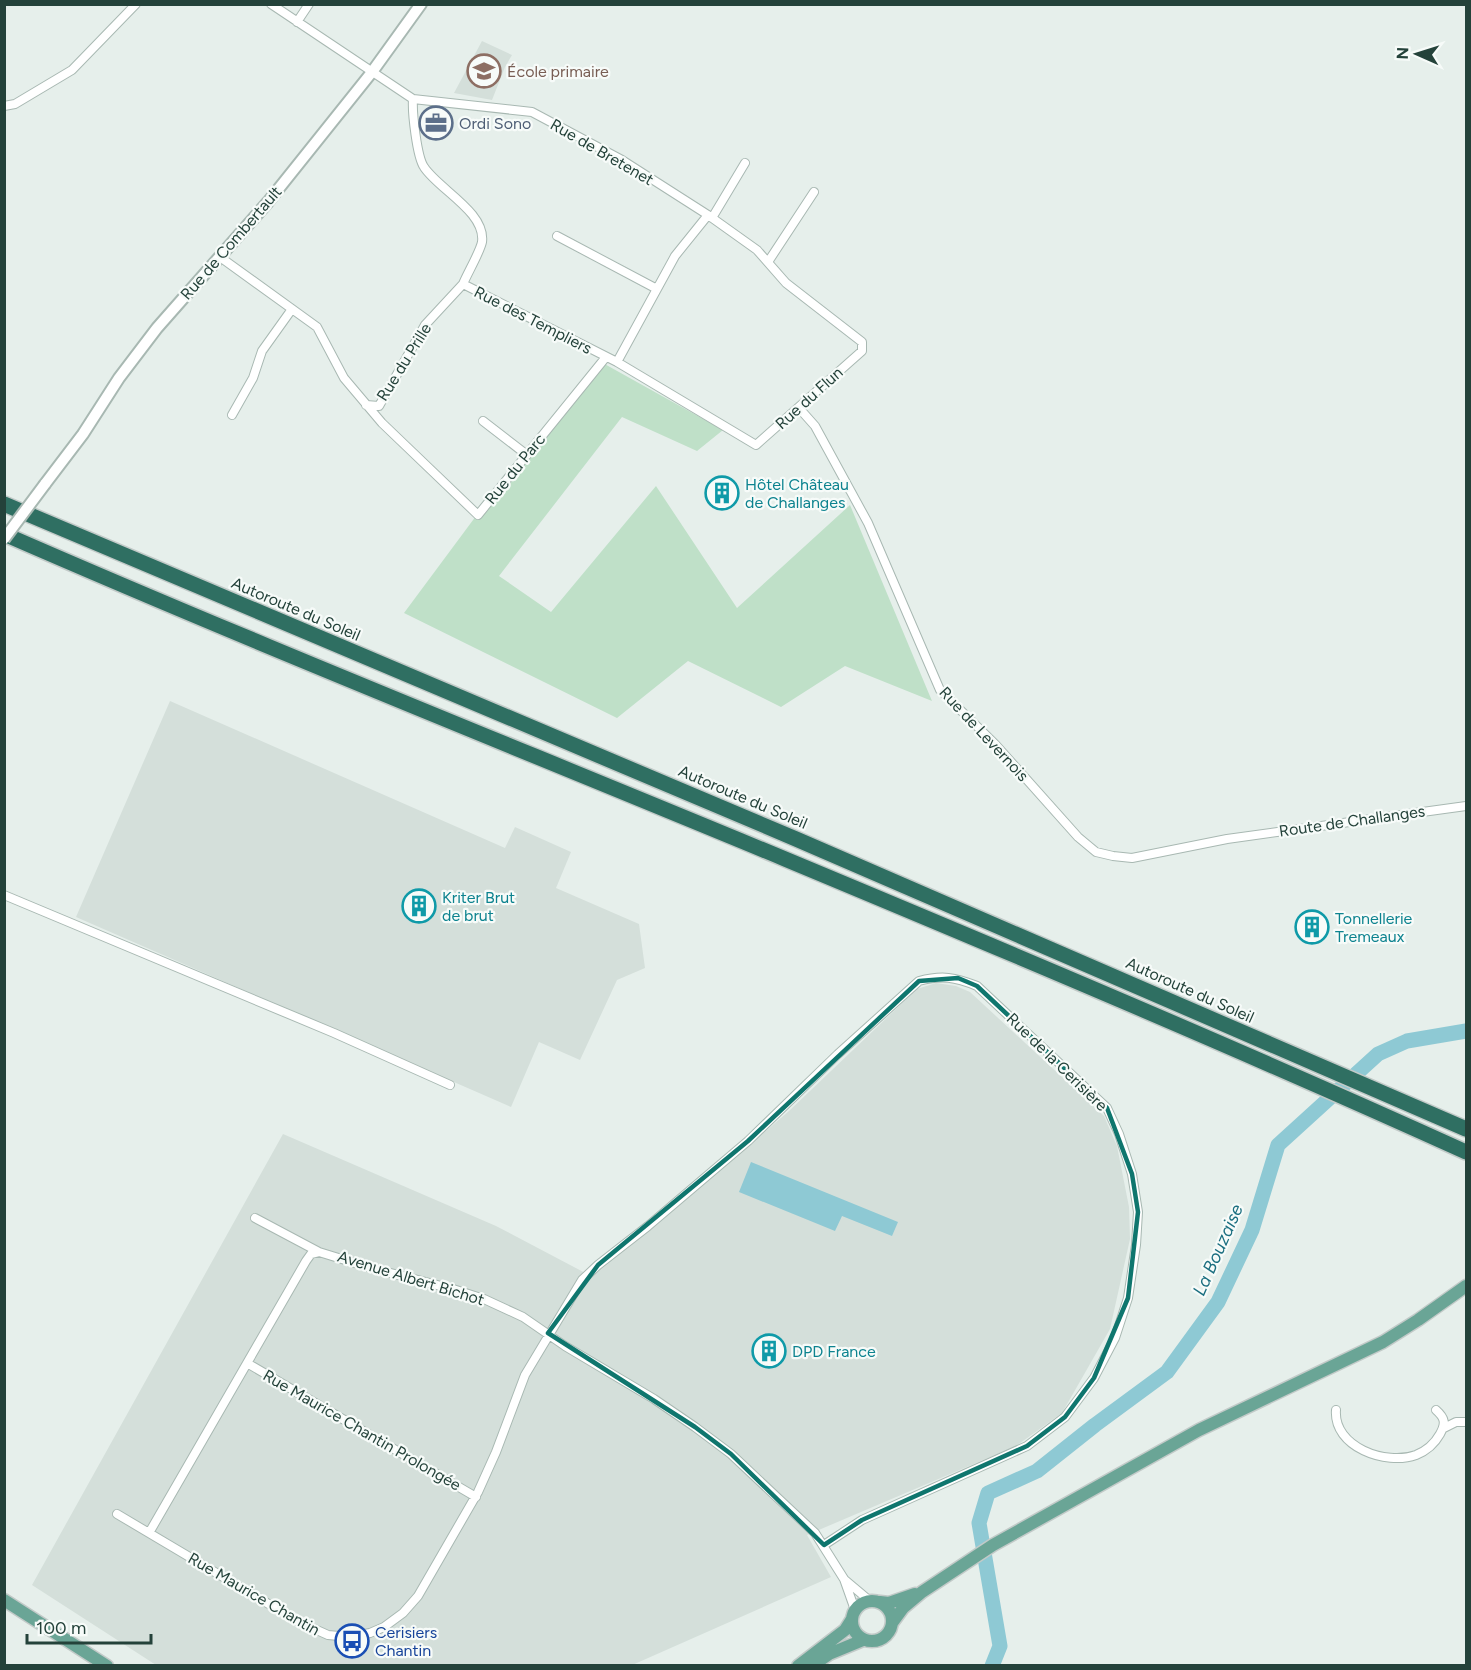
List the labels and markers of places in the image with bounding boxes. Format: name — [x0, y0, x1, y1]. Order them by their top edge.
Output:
school or university icon: École primaire — [466, 53, 502, 89]
place label: École primaire — [507, 62, 609, 81]
office icon: Ordi Sono — [418, 105, 454, 141]
place label: Ordi Sono — [459, 114, 531, 133]
building icon: Hôtel Château de Challanges — [704, 475, 740, 511]
place label: Hôtel Château de Challanges — [745, 475, 849, 512]
building icon: Kriter Brut de brut — [401, 888, 437, 924]
place label: Kriter Brut de brut — [442, 888, 515, 925]
building icon: Tonnellerie Tremeaux — [1294, 909, 1330, 945]
place label: Tonnellerie Tremeaux — [1335, 909, 1413, 946]
building icon: DPD France — [751, 1333, 787, 1369]
place label: DPD France — [792, 1342, 876, 1361]
bus stop icon: Cerisiers Chantin — [334, 1623, 370, 1659]
place label: Cerisiers Chantin — [375, 1623, 437, 1660]

